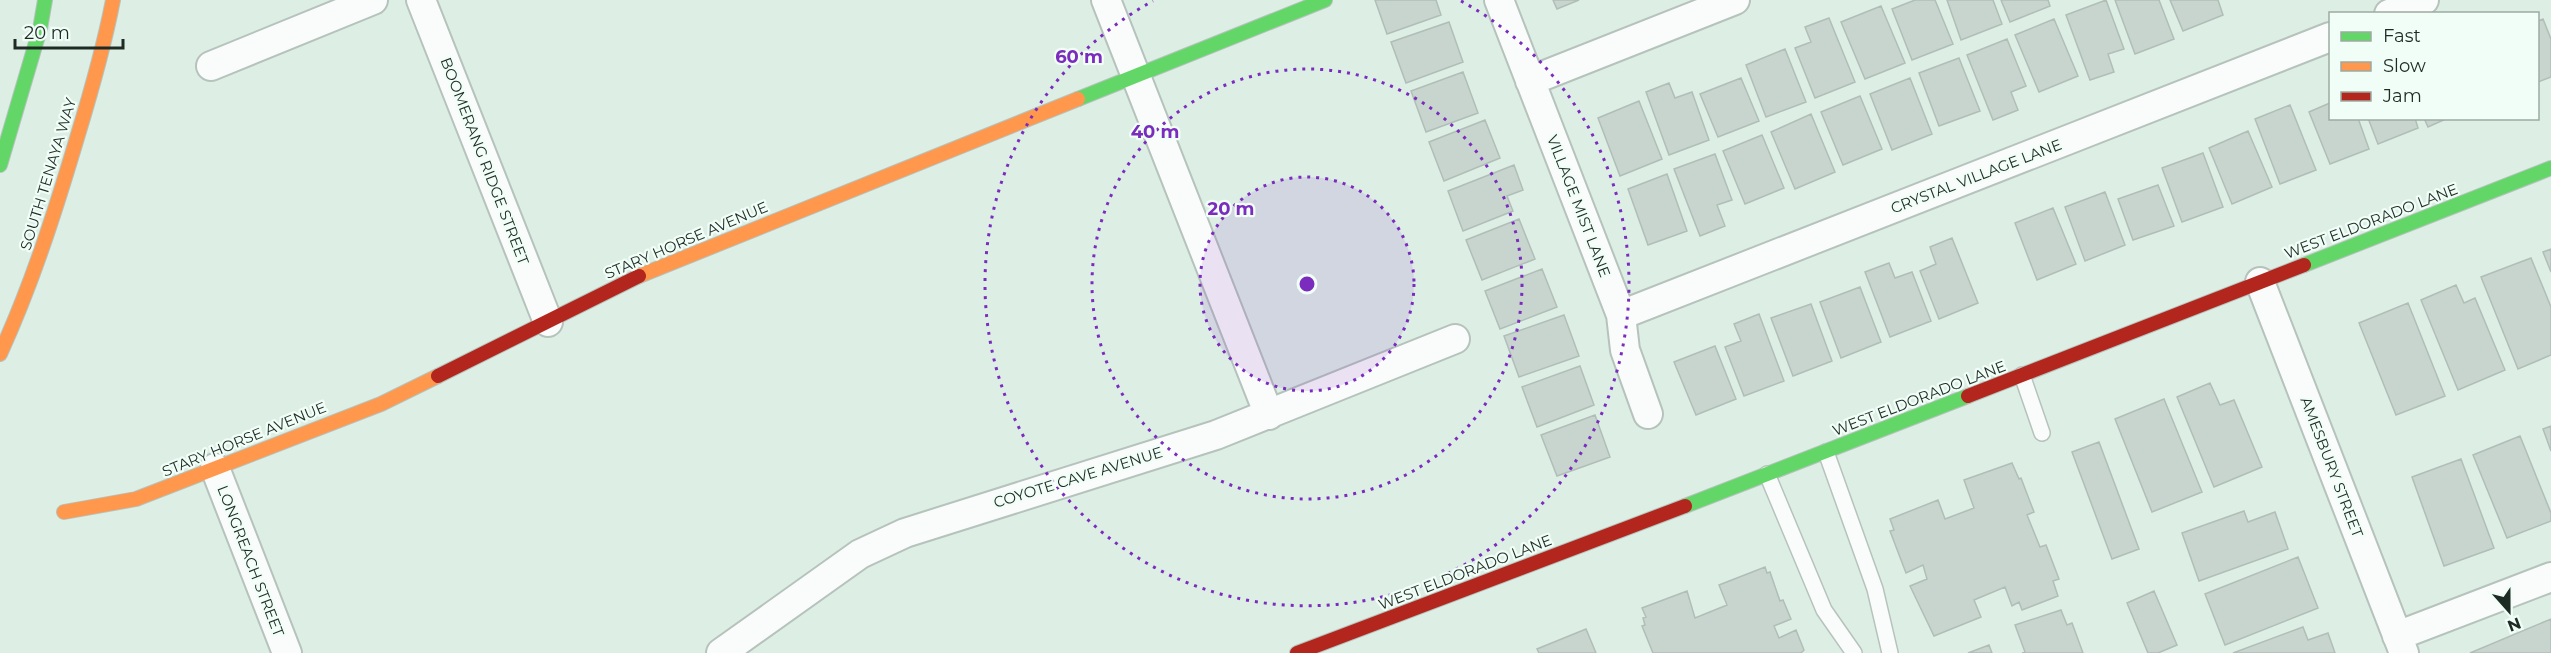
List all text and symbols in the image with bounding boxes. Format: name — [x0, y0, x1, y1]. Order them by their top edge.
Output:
scale bar — [15, 12, 123, 50]
legend — [2329, 12, 2539, 120]
text: 20 m — [24, 22, 70, 44]
text: Fast — [2383, 25, 2421, 47]
text: 60 m — [1055, 46, 1103, 68]
street label: BOOMERANG RIDGE STREET — [437, 55, 534, 268]
text: Slow — [2383, 55, 2426, 77]
text: Jam — [2382, 85, 2422, 107]
street label: SOUTH TENAYA WAY — [16, 95, 80, 252]
text: 40 m — [1131, 121, 1179, 143]
street label: VILLAGE MIST LANE — [1543, 132, 1615, 280]
street label: CRYSTAL VILLAGE LANE — [1888, 135, 2064, 217]
street label: WEST ELDORADO LANE — [2282, 179, 2460, 263]
street label: STARY HORSE AVENUE — [602, 197, 770, 283]
text: 20 m — [1208, 198, 1254, 220]
centre of rings — [1297, 274, 1317, 294]
street label: WEST ELDORADO LANE — [1830, 356, 2008, 440]
street label: AMESBURY STREET — [2296, 394, 2368, 540]
street label: STARY HORSE AVENUE — [159, 397, 329, 481]
street label: COYOTE CAVE AVENUE — [991, 442, 1165, 512]
street label: LONGREACH STREET — [213, 483, 289, 640]
street label: WEST ELDORADO LANE — [1376, 530, 1554, 614]
north arrow — [2479, 581, 2539, 641]
text: N — [2505, 613, 2524, 636]

